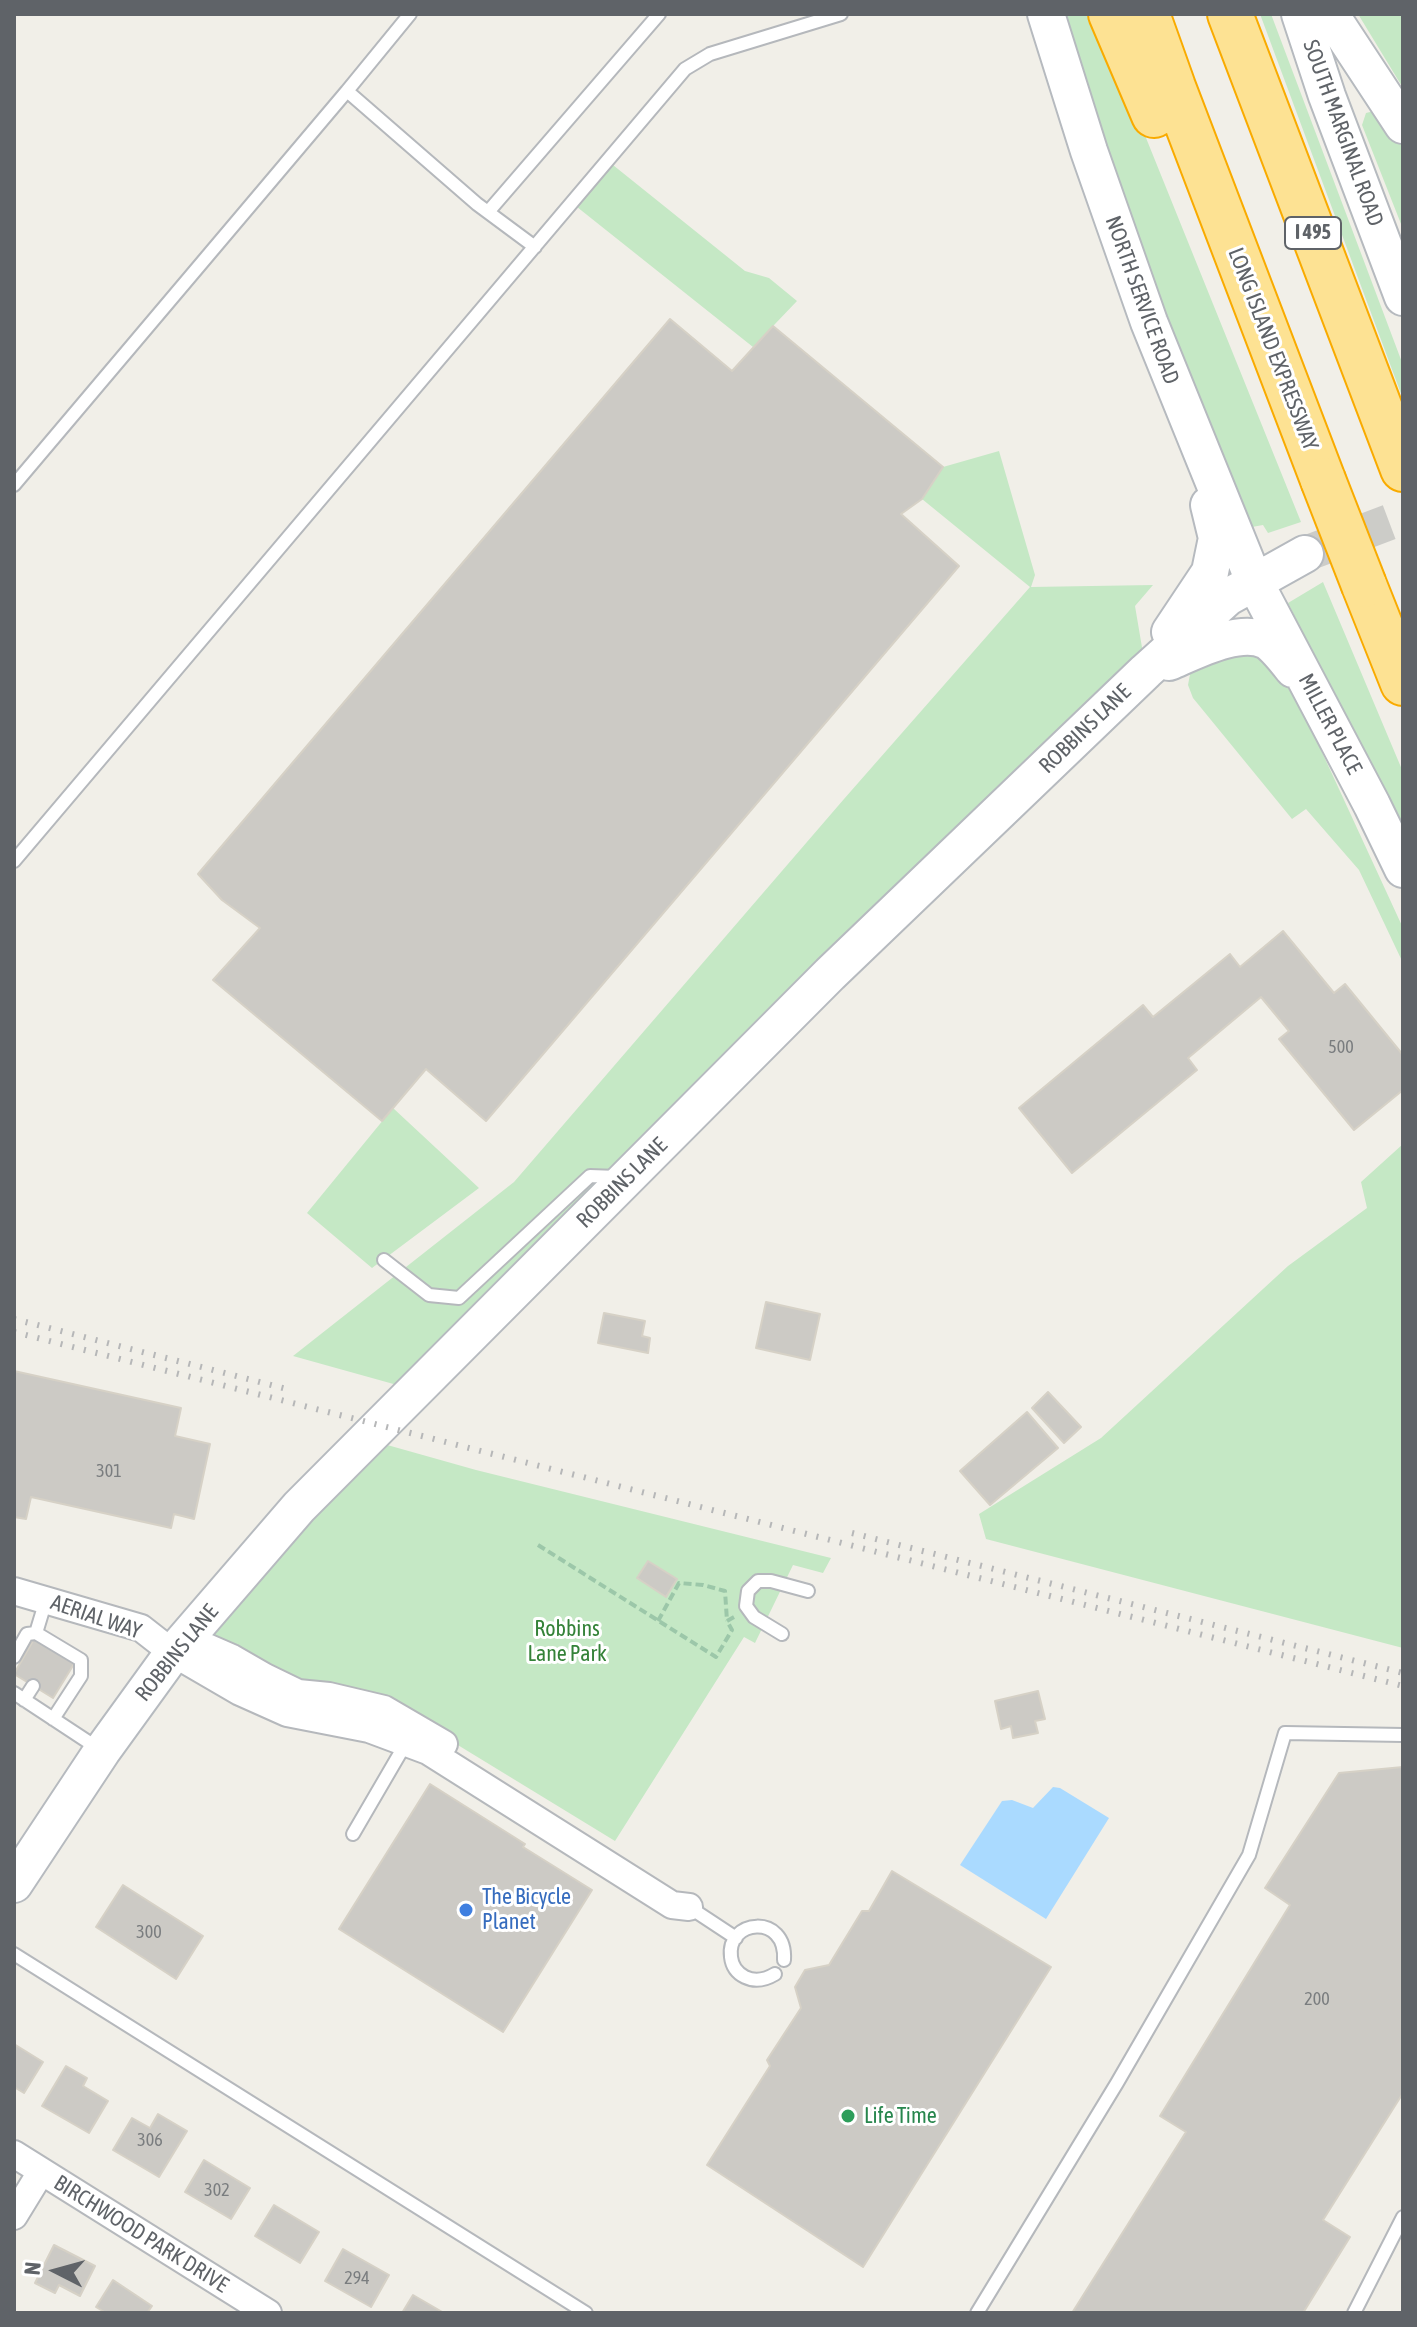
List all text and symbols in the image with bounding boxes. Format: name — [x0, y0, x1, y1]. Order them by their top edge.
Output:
street label: SOUTH MARGINAL ROAD — [1297, 36, 1389, 230]
street label: NORTH SERVICE ROAD — [1099, 212, 1185, 388]
road number: I 495 — [1285, 217, 1341, 249]
street label: LONG ISLAND EXPRESSWAY — [1222, 244, 1324, 454]
street label: MILLER PLACE — [1292, 669, 1368, 779]
street label: ROBBINS LANE — [1034, 679, 1136, 779]
house number: 500 — [1328, 1036, 1354, 1058]
street label: ROBBINS LANE — [571, 1132, 673, 1234]
house number: 301 — [96, 1460, 122, 1482]
street label: AERIAL WAY — [47, 1589, 145, 1645]
street label: ROBBINS LANE — [130, 1599, 224, 1707]
park label: Robbins Lane Park — [527, 1616, 607, 1668]
place label: The Bicycle Planet — [482, 1884, 571, 1936]
marker: The Bicycle Planet — [457, 1901, 475, 1919]
house number: 300 — [136, 1921, 162, 1943]
house number: 200 — [1304, 1988, 1330, 2010]
place label: Life Time — [864, 2103, 937, 2129]
marker: Life Time — [839, 2107, 857, 2125]
house number: 306 — [137, 2129, 163, 2151]
street label: BIRCHWOOD PARK DRIVE — [49, 2170, 233, 2298]
house number: 302 — [204, 2179, 230, 2201]
north arrow — [16, 2231, 96, 2311]
text: N — [19, 2261, 46, 2276]
house number: 294 — [344, 2267, 370, 2289]

